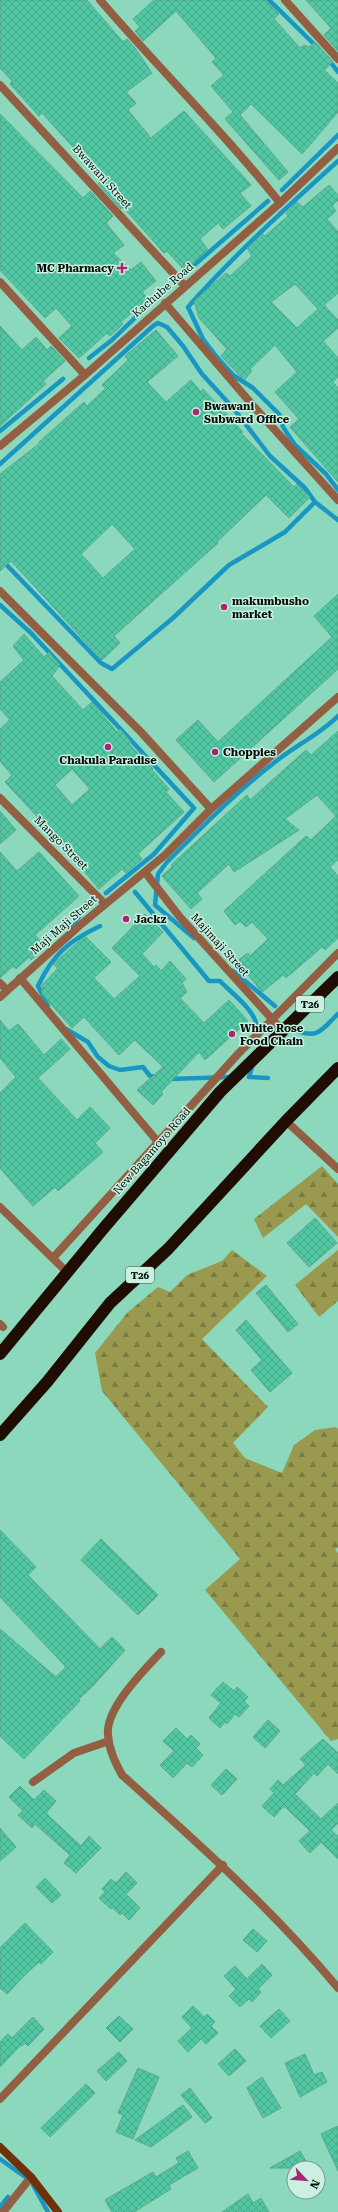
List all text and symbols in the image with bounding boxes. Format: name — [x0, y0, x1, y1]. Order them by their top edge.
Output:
street label: Bwawani Street — [70, 142, 134, 212]
street label: Kachube Road — [130, 260, 196, 320]
place label: MC Pharmacy — [36, 262, 114, 275]
marker: MC Pharmacy — [117, 263, 127, 273]
place label: Bwawani Subward Office — [204, 400, 290, 426]
marker: Bwawani Subward Office — [191, 407, 201, 417]
place label: makumbusho market — [232, 595, 309, 621]
marker: makumbusho market — [219, 602, 229, 612]
marker: Chakula Paradise — [103, 742, 113, 752]
place label: Choppies — [223, 746, 276, 759]
marker: Choppies — [210, 747, 220, 757]
place label: Chakula Paradise — [59, 754, 157, 767]
street label: Mango Street — [31, 813, 91, 873]
street label: Maji Maji Street — [28, 893, 100, 957]
street label: Majimaji Street — [188, 911, 252, 979]
place label: Jackz — [134, 913, 167, 926]
marker: Jackz — [121, 914, 131, 924]
road number: T26 — [296, 996, 324, 1012]
place label: White Rose Food Chain — [240, 1022, 304, 1048]
marker: White Rose Food Chain — [227, 1029, 237, 1039]
street label: New Bagamoyo Road — [111, 1105, 193, 1197]
road number: T26 — [126, 1267, 154, 1283]
north arrow — [286, 2160, 326, 2200]
text: N — [307, 2178, 322, 2191]

